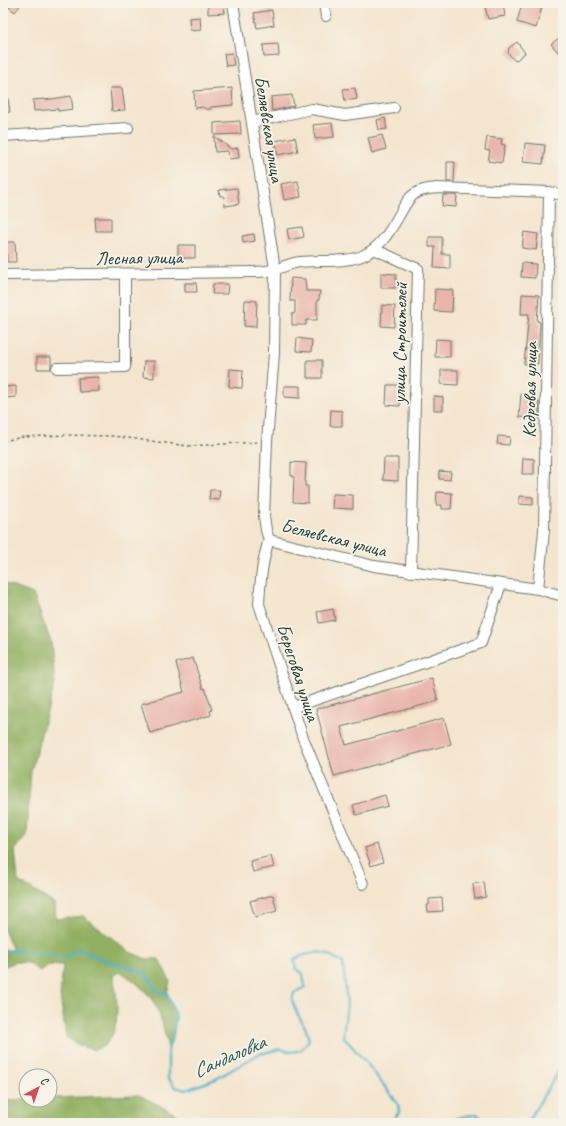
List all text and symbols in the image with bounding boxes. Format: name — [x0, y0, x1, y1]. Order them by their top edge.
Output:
street label: Беляевская улица — [249, 74, 289, 185]
street label: Лесная улица — [95, 245, 185, 271]
street label: улица Строителей — [387, 281, 413, 405]
street label: Кедровая улица — [517, 340, 543, 438]
street label: Беляевская улица — [279, 513, 390, 563]
street label: Береговая улица — [271, 621, 325, 725]
water label: Сандаловка — [189, 1029, 271, 1083]
north arrow — [18, 1068, 58, 1108]
text: С — [38, 1073, 52, 1088]

